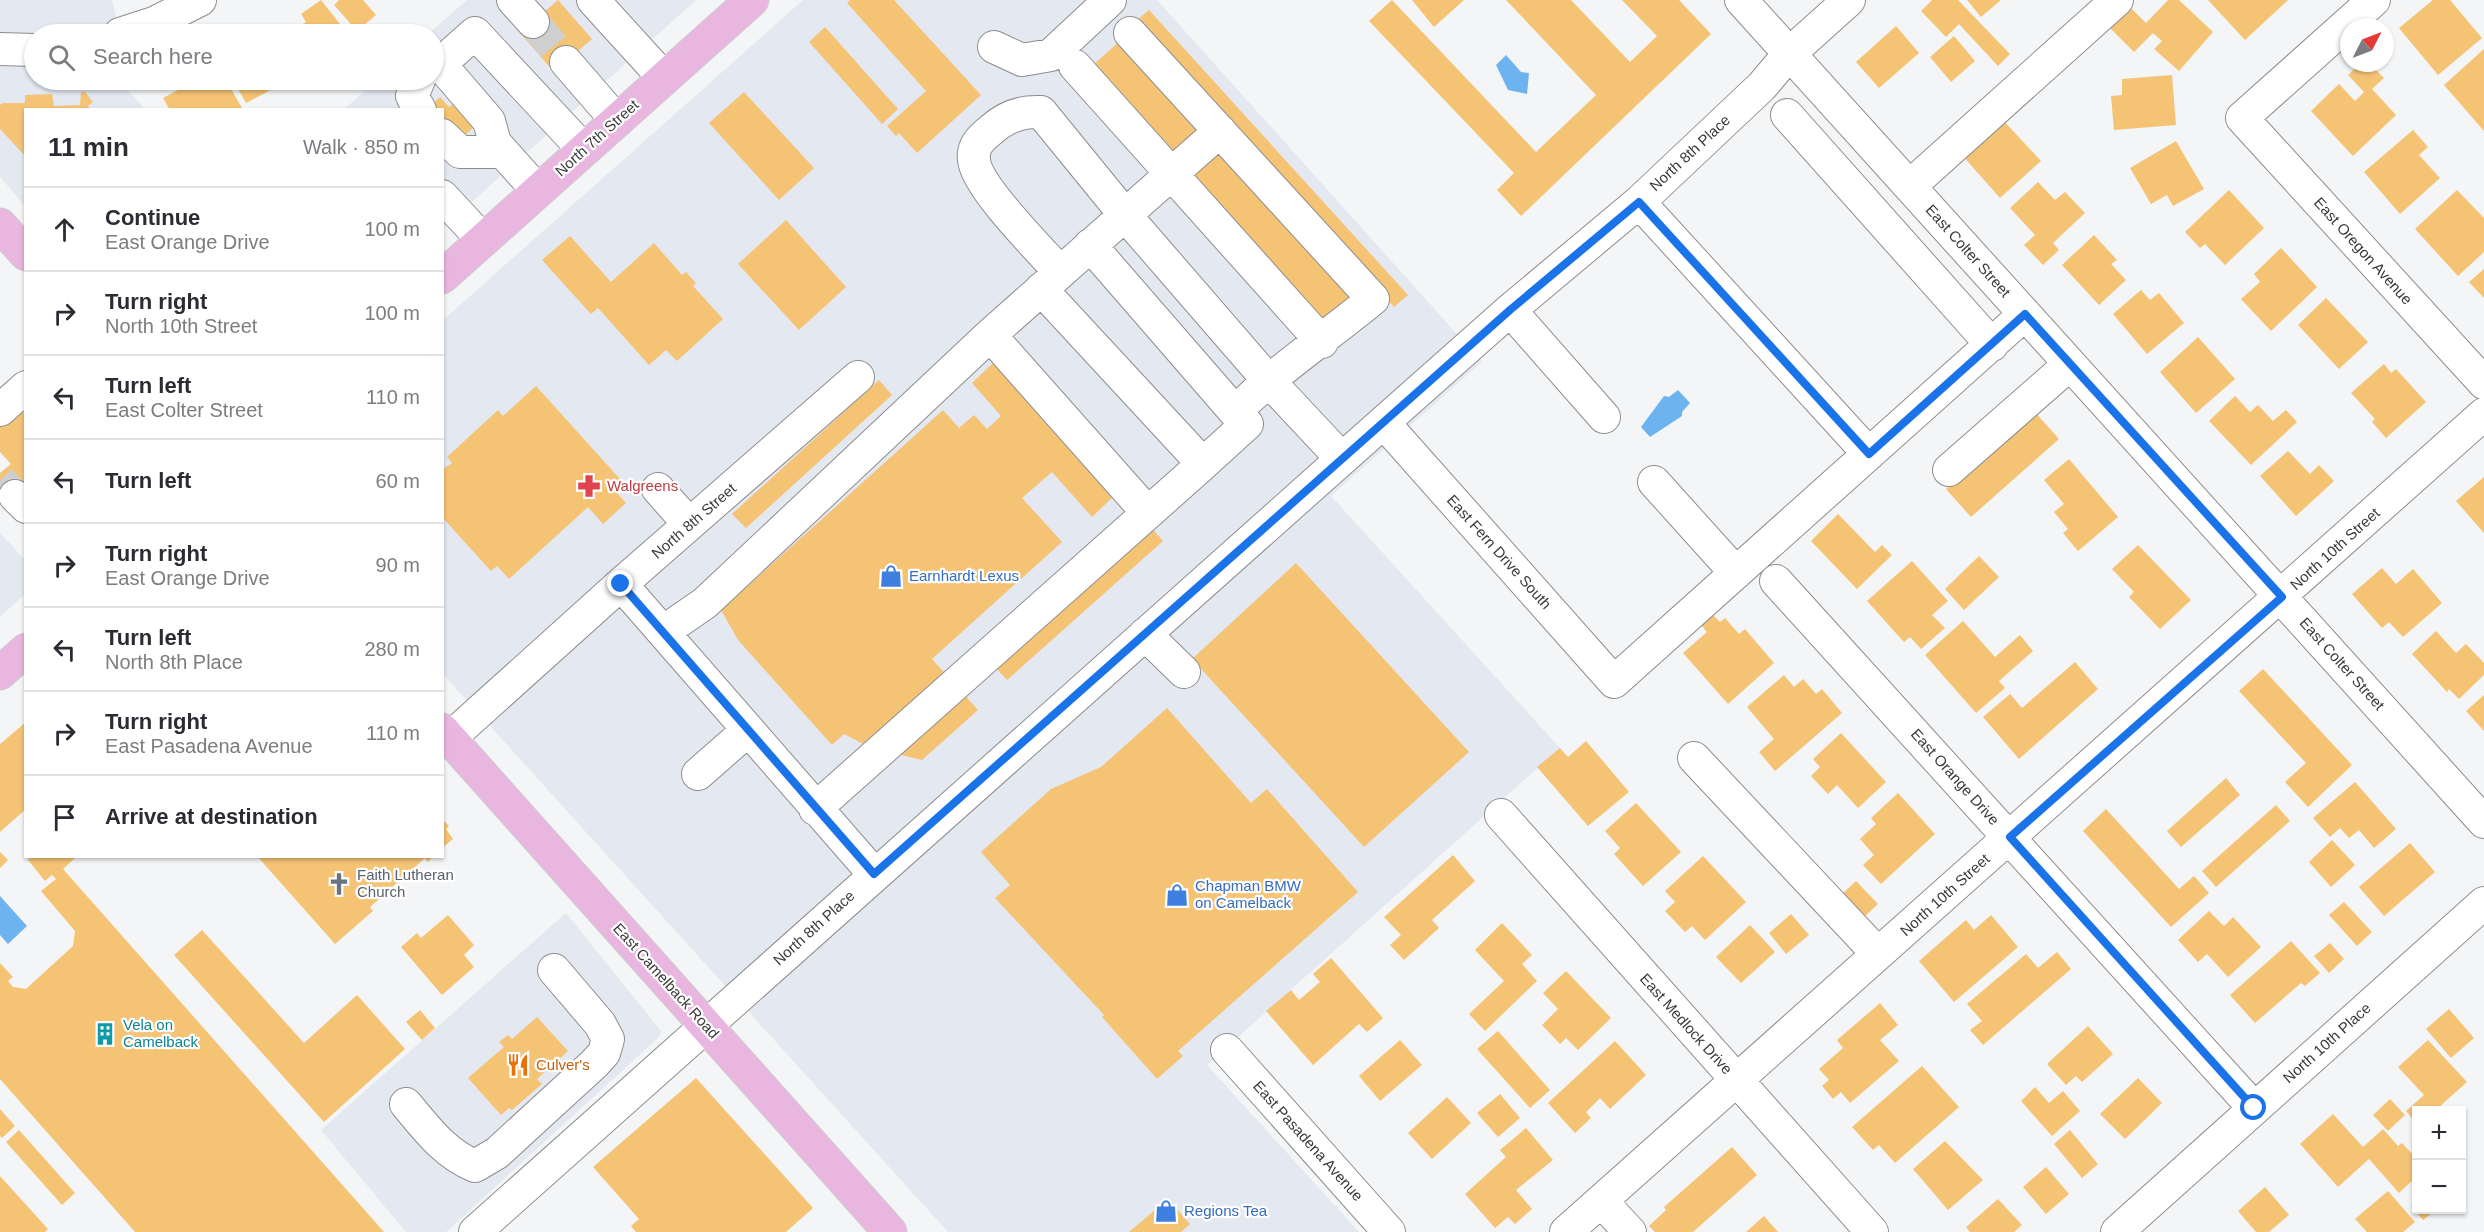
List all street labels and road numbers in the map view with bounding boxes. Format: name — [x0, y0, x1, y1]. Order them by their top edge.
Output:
street label: North 7th Street — [552, 95, 642, 179]
street label: North 8th Place — [1646, 111, 1733, 194]
street label: East Oregon Avenue — [2311, 194, 2416, 308]
street label: East Colter Street — [1922, 201, 2015, 301]
street label: North 8th Street — [648, 479, 740, 562]
street label: East Fern Drive South — [1444, 491, 1555, 612]
street label: North 10th Street — [2287, 504, 2383, 593]
street label: East Colter Street — [2296, 614, 2389, 714]
street label: East Orange Drive — [1908, 725, 2003, 828]
street label: North 10th Street — [1897, 850, 1993, 939]
street label: North 8th Place — [770, 887, 858, 969]
street label: East Camelback Road — [610, 920, 723, 1042]
street label: East Medlock Drive — [1637, 970, 1736, 1077]
street label: North 10th Place — [2279, 999, 2374, 1086]
street label: East Pasadena Avenue — [1250, 1077, 1367, 1204]

